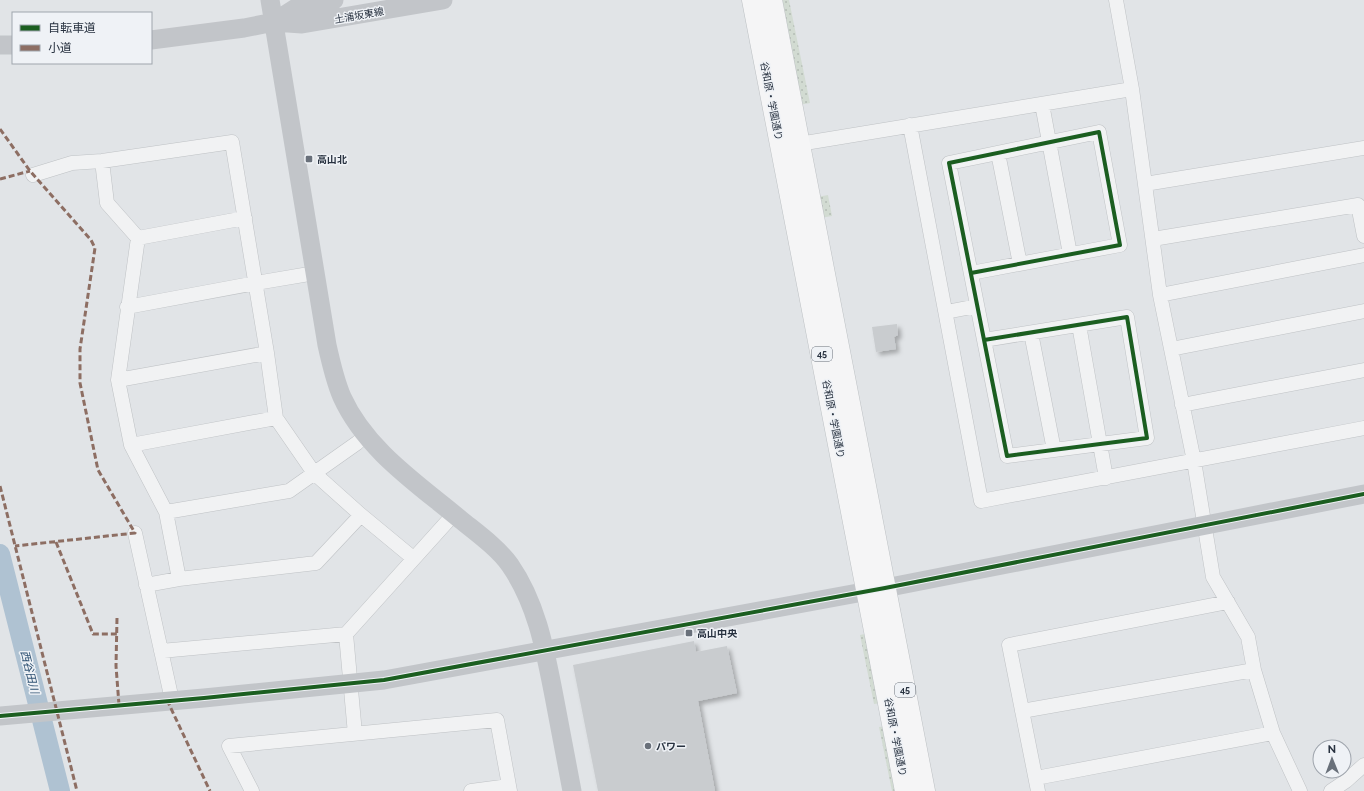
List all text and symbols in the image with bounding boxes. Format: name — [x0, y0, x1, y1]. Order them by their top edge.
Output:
street label: 土浦坂東線 — [334, 6, 385, 25]
legend — [12, 12, 152, 64]
text: 自転車道 — [48, 21, 96, 35]
text: 小道 — [48, 41, 72, 55]
street label: 谷和原・学園通り — [758, 61, 785, 141]
marker: 高山北 — [304, 154, 314, 164]
place label: 高山北 — [317, 154, 347, 165]
road number: 45 — [812, 347, 832, 361]
street label: 谷和原・学園通り — [820, 379, 847, 459]
marker: 高山中央 — [684, 628, 694, 638]
place label: 高山中央 — [697, 628, 738, 639]
water label: 西谷田川 — [18, 649, 41, 696]
road number: 45 — [895, 683, 915, 697]
street label: 谷和原・学園通り — [882, 697, 909, 777]
north arrow — [1312, 739, 1352, 779]
marker: パワー — [643, 741, 653, 751]
place label: パワー — [656, 741, 686, 752]
text: N — [1328, 743, 1336, 756]

